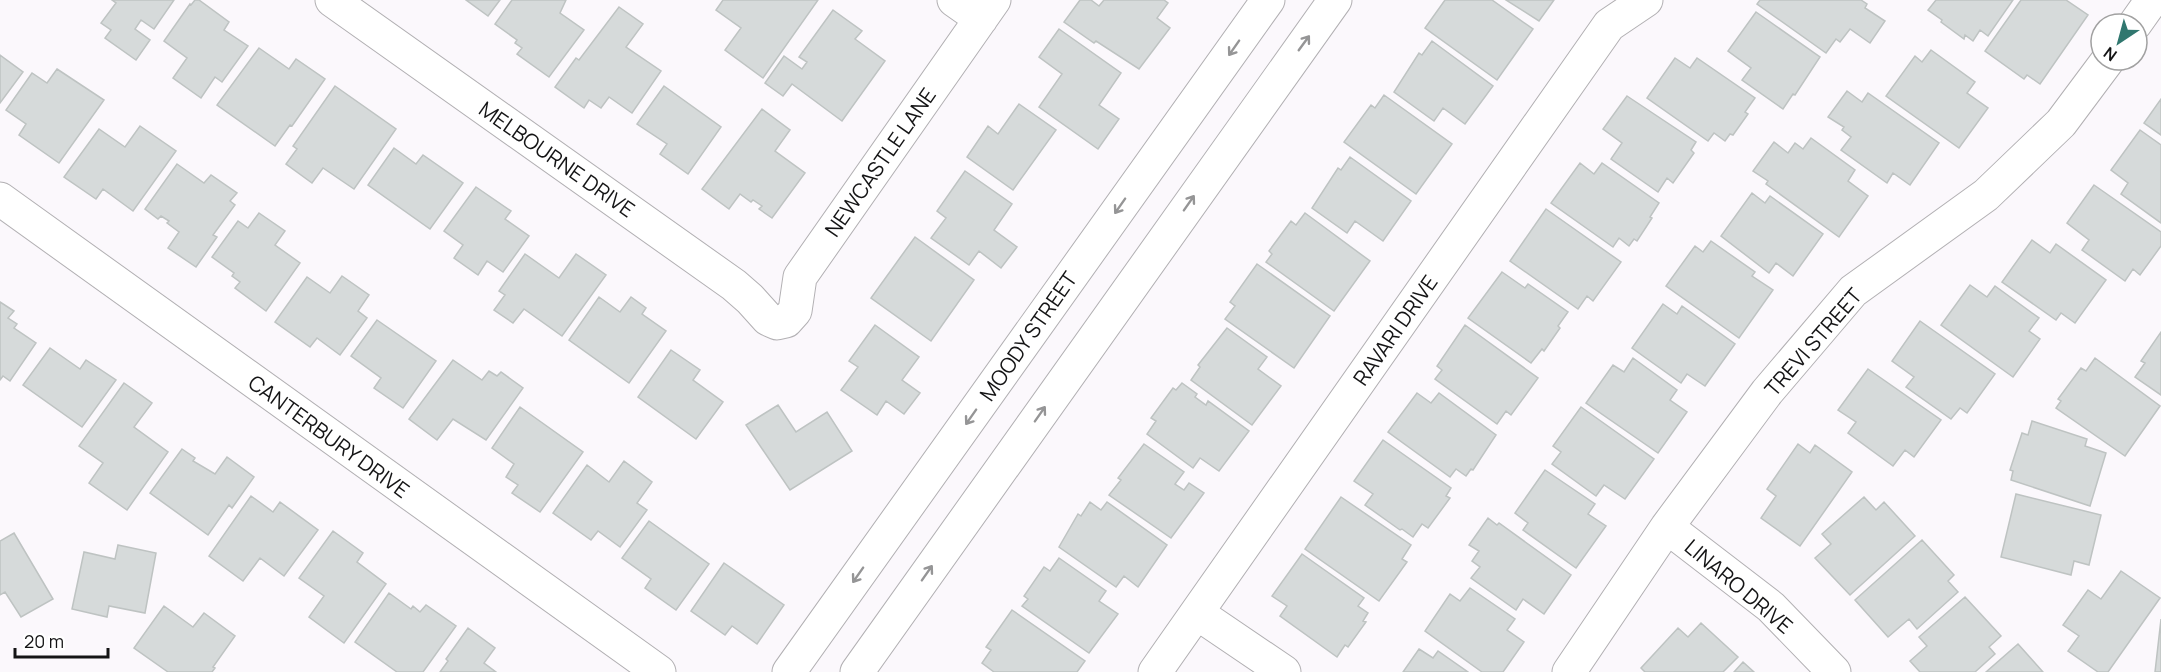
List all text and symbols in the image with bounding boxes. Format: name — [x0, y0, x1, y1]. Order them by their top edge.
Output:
north arrow — [2089, 12, 2149, 72]
one-way arrow — [1297, 35, 1310, 51]
one-way arrow — [1227, 39, 1240, 55]
text: N — [2099, 42, 2121, 66]
street label: NEWCASTLE LANE — [818, 82, 942, 242]
street label: MELBOURNE DRIVE — [474, 95, 640, 223]
one-way arrow — [1183, 196, 1195, 212]
one-way arrow — [1114, 198, 1126, 214]
street label: MOODY STREET — [973, 265, 1083, 406]
street label: RAVARI DRIVE — [1347, 269, 1443, 391]
street label: TREVI STREET — [1758, 282, 1868, 402]
street label: CANTERBURY DRIVE — [243, 368, 415, 504]
one-way arrow — [1034, 406, 1046, 422]
one-way arrow — [965, 408, 977, 424]
street label: LINARO DRIVE — [1679, 533, 1799, 639]
one-way arrow — [921, 565, 933, 581]
one-way arrow — [851, 567, 864, 583]
scale bar — [15, 621, 108, 659]
text: 20 m — [24, 629, 64, 653]

